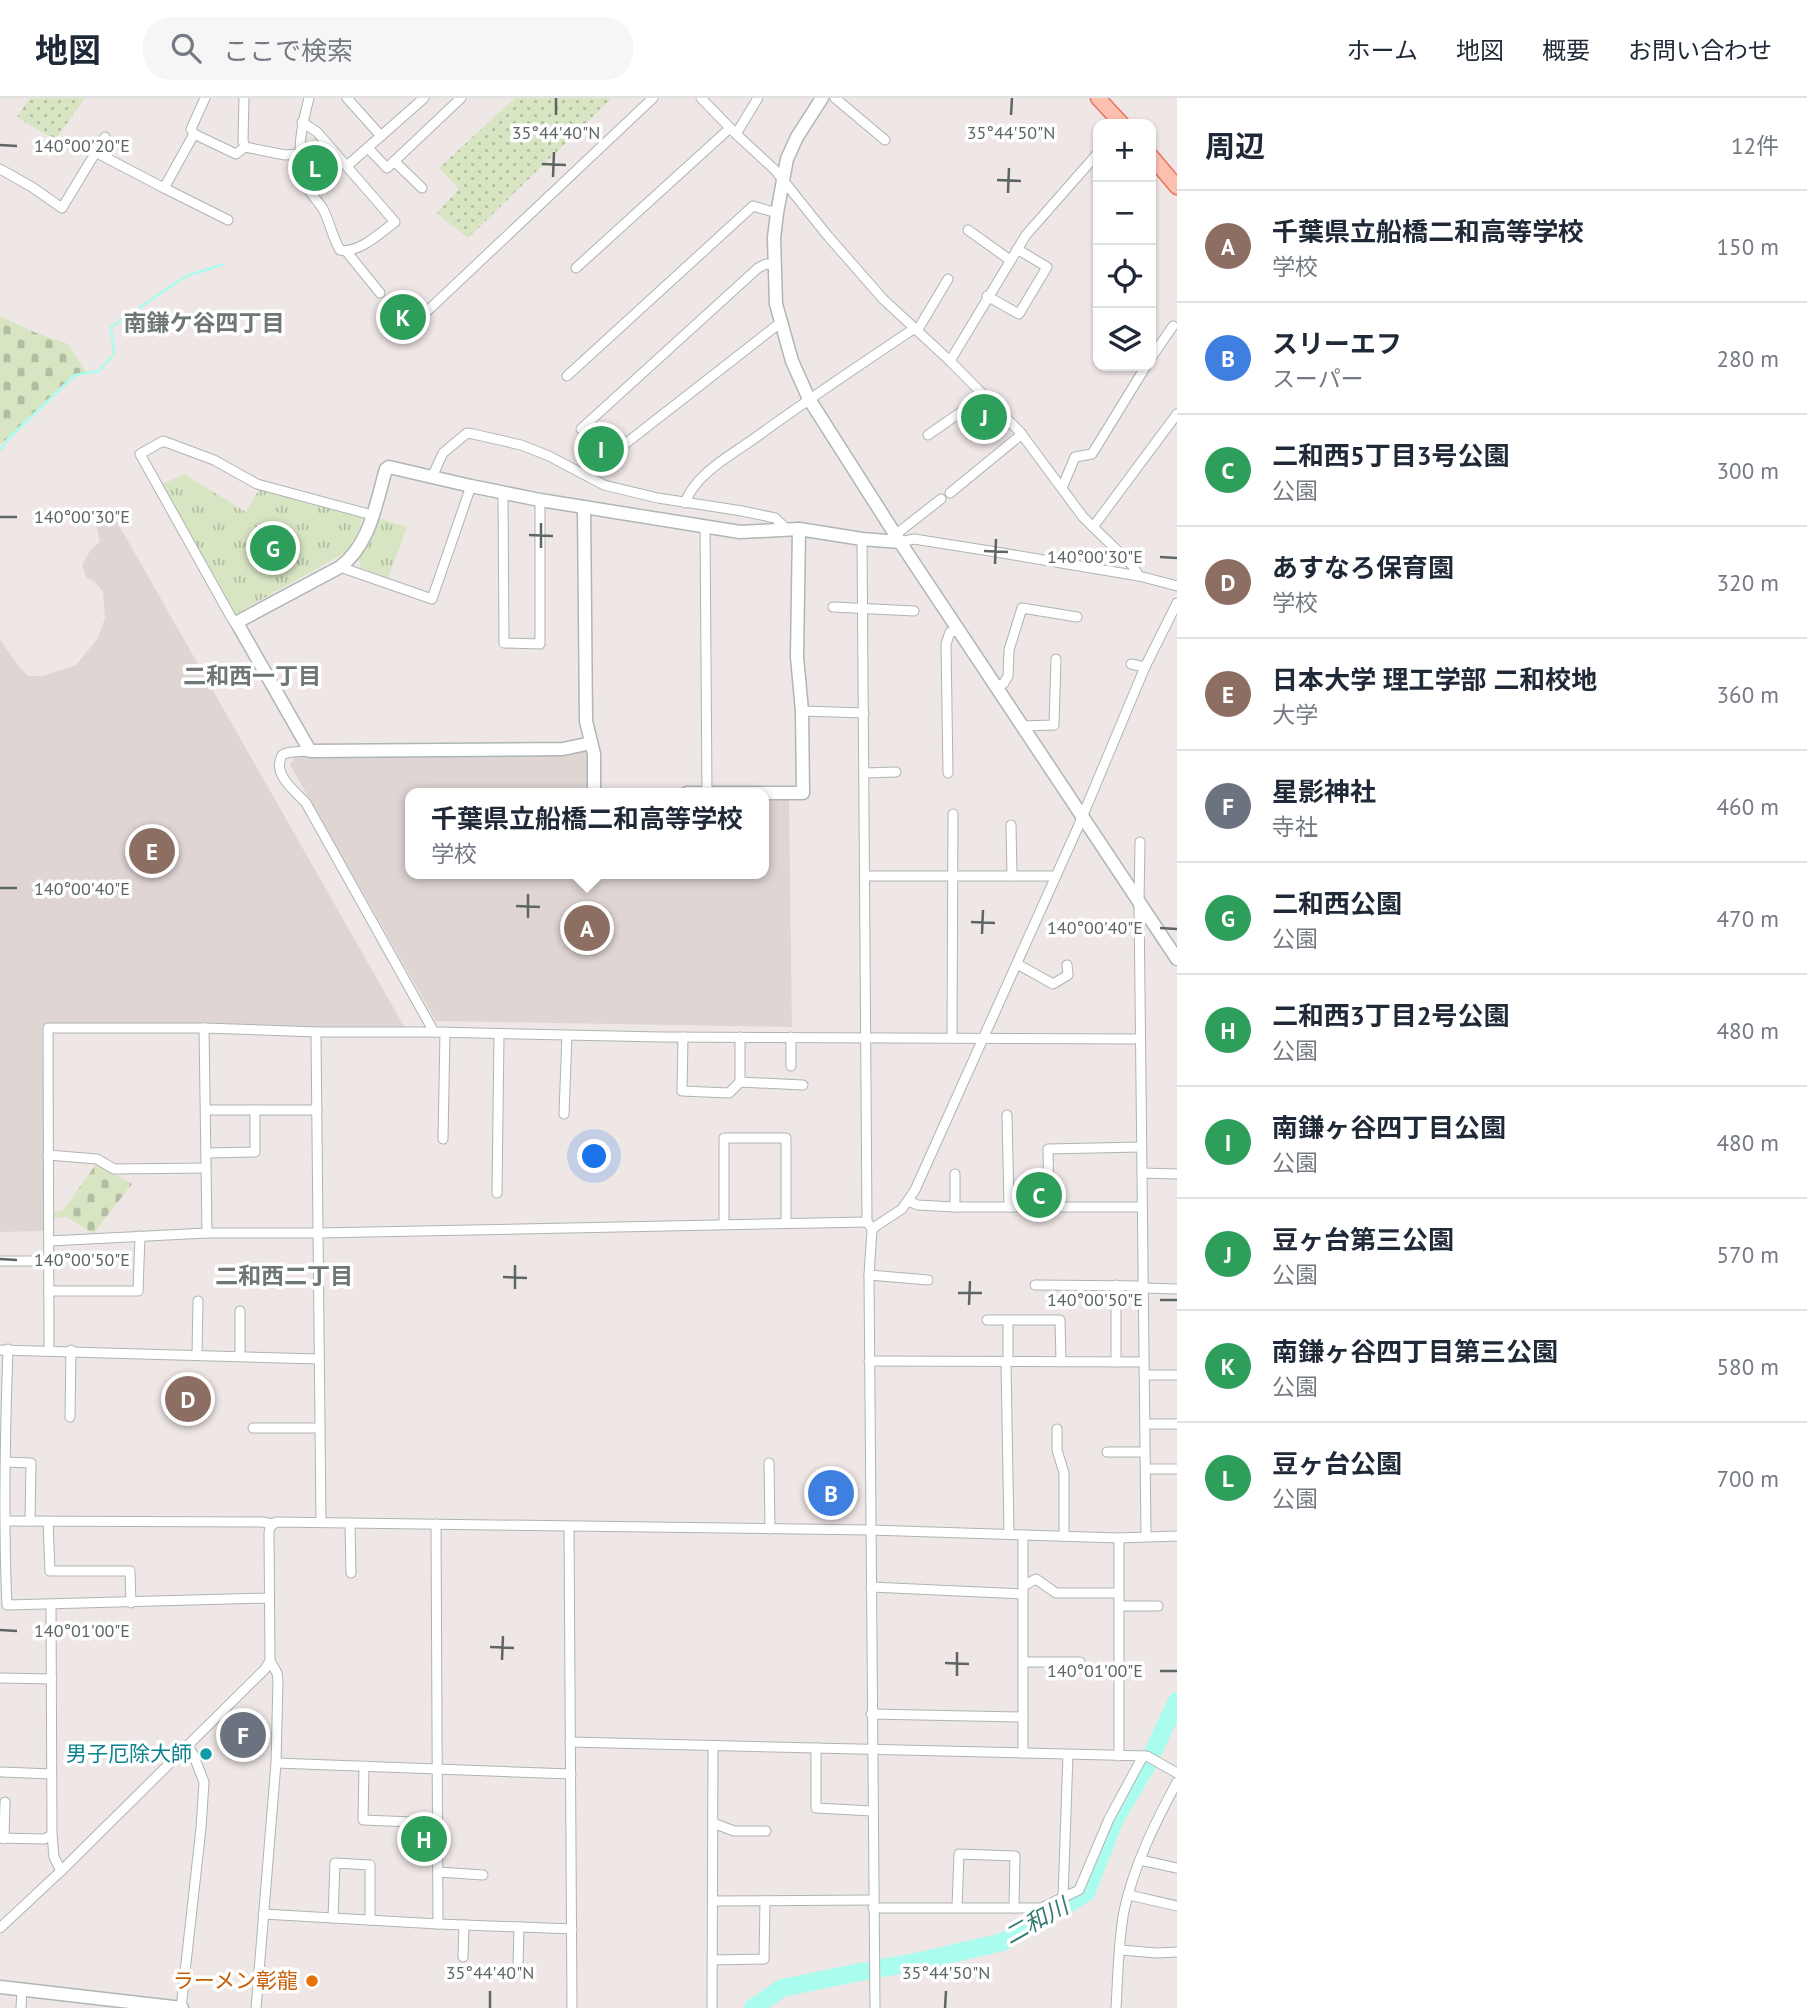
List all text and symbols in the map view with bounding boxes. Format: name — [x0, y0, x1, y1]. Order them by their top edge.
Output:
search box — [143, 17, 633, 80]
text: 地図 — [35, 28, 101, 71]
icon: search — [167, 29, 205, 67]
text: ここで検索 — [223, 34, 353, 67]
text: ホーム — [1347, 35, 1418, 66]
text: 地図 — [1456, 35, 1504, 66]
text: 概要 — [1542, 35, 1590, 66]
text: お問い合わせ — [1628, 35, 1772, 66]
map controls — [1093, 119, 1156, 371]
button: + — [1093, 119, 1156, 182]
text: 35°44'40"N — [512, 121, 600, 144]
text: 35°44'50"N — [967, 121, 1055, 144]
text: 周辺 — [1205, 126, 1265, 165]
text: 12件 — [1731, 131, 1779, 160]
text: 140°00'20"E — [34, 134, 130, 157]
pin: L — [292, 142, 338, 194]
button: − — [1093, 182, 1156, 245]
text: 千葉県立船橋二和高等学校 — [1272, 215, 1584, 248]
text: A — [1221, 232, 1235, 261]
text: 150 m — [1717, 232, 1779, 261]
button: locate — [1093, 245, 1156, 308]
text: 学校 — [1272, 252, 1318, 281]
pin: K — [380, 291, 426, 343]
district label: 南鎌ケ谷四丁目 — [124, 308, 285, 337]
button: layers — [1093, 308, 1156, 371]
text: スリーエフ — [1272, 327, 1402, 360]
text: B — [1221, 344, 1235, 373]
text: 280 m — [1717, 344, 1779, 373]
text: スーパー — [1272, 364, 1364, 393]
pin: J — [961, 391, 1007, 443]
pin: I — [578, 423, 624, 475]
text: 二和西5丁目3号公園 — [1272, 439, 1509, 472]
text: C — [1222, 456, 1234, 485]
text: 300 m — [1717, 456, 1779, 485]
text: 公園 — [1272, 476, 1318, 505]
text: 140°00'30"E — [34, 505, 130, 528]
pin: G — [250, 522, 296, 574]
text: 140°00'30"E — [1047, 545, 1143, 568]
text: あすなろ保育園 — [1272, 551, 1454, 584]
text: D — [1221, 568, 1235, 597]
text: 320 m — [1717, 568, 1779, 597]
text: 学校 — [1272, 588, 1318, 617]
district label: 二和西一丁目 — [183, 661, 321, 690]
text: 日本大学 理工学部 二和校地 — [1272, 663, 1597, 696]
text: E — [1222, 680, 1234, 709]
text: 360 m — [1717, 680, 1779, 709]
text: 大学 — [1272, 700, 1318, 729]
text: 星影神社 — [1272, 775, 1376, 808]
popup — [405, 788, 769, 879]
text: F — [1222, 792, 1234, 821]
text: 460 m — [1717, 792, 1779, 821]
text: 千葉県立船橋二和高等学校 — [431, 802, 743, 835]
text: 寺社 — [1272, 812, 1318, 841]
pin: E — [129, 825, 175, 877]
text: 学校 — [431, 839, 477, 868]
text: 140°00'40"E — [34, 877, 130, 900]
text: 二和西公園 — [1272, 887, 1402, 920]
pin: A — [564, 902, 610, 954]
text: G — [1221, 904, 1235, 933]
text: 470 m — [1717, 904, 1779, 933]
text: 140°00'40"E — [1047, 916, 1143, 939]
text: 公園 — [1272, 924, 1318, 953]
text: 二和西3丁目2号公園 — [1272, 999, 1509, 1032]
text: H — [1221, 1016, 1235, 1045]
text: 480 m — [1717, 1016, 1779, 1045]
text: 公園 — [1272, 1036, 1318, 1065]
text: 南鎌ヶ谷四丁目公園 — [1272, 1111, 1506, 1144]
text: I — [1225, 1128, 1231, 1157]
text: 480 m — [1717, 1128, 1779, 1157]
your location — [577, 1139, 611, 1173]
text: 公園 — [1272, 1148, 1318, 1177]
pin: C — [1016, 1169, 1062, 1221]
text: 豆ヶ台第三公園 — [1272, 1223, 1454, 1256]
text: J — [1224, 1240, 1232, 1269]
text: 570 m — [1717, 1240, 1779, 1269]
text: 140°00'50"E — [34, 1248, 130, 1271]
text: 公園 — [1272, 1260, 1318, 1289]
district label: 二和西二丁目 — [215, 1261, 353, 1290]
text: 140°00'50"E — [1047, 1288, 1143, 1311]
text: 南鎌ヶ谷四丁目第三公園 — [1272, 1335, 1558, 1368]
text: K — [1221, 1352, 1235, 1381]
text: 580 m — [1717, 1352, 1779, 1381]
text: 公園 — [1272, 1372, 1318, 1401]
pin: D — [165, 1373, 211, 1425]
text: 豆ヶ台公園 — [1272, 1447, 1402, 1480]
text: L — [1222, 1464, 1234, 1493]
text: 700 m — [1717, 1464, 1779, 1493]
pin: B — [808, 1467, 854, 1519]
text: 公園 — [1272, 1484, 1318, 1513]
text: 140°01'00"E — [34, 1619, 130, 1642]
text: 140°01'00"E — [1047, 1659, 1143, 1682]
pin: F — [220, 1709, 266, 1761]
place label: 男子厄除大師 — [66, 1740, 192, 1767]
marker: 男子厄除大師 — [198, 1746, 214, 1762]
pin: H — [401, 1813, 447, 1865]
water label: 二和川 — [999, 1890, 1076, 1950]
text: 35°44'40"N — [446, 1961, 534, 1984]
text: 35°44'50"N — [902, 1961, 990, 1984]
place label: ラーメン彰龍 — [173, 1967, 298, 1994]
marker: ラーメン彰龍 — [304, 1973, 320, 1989]

